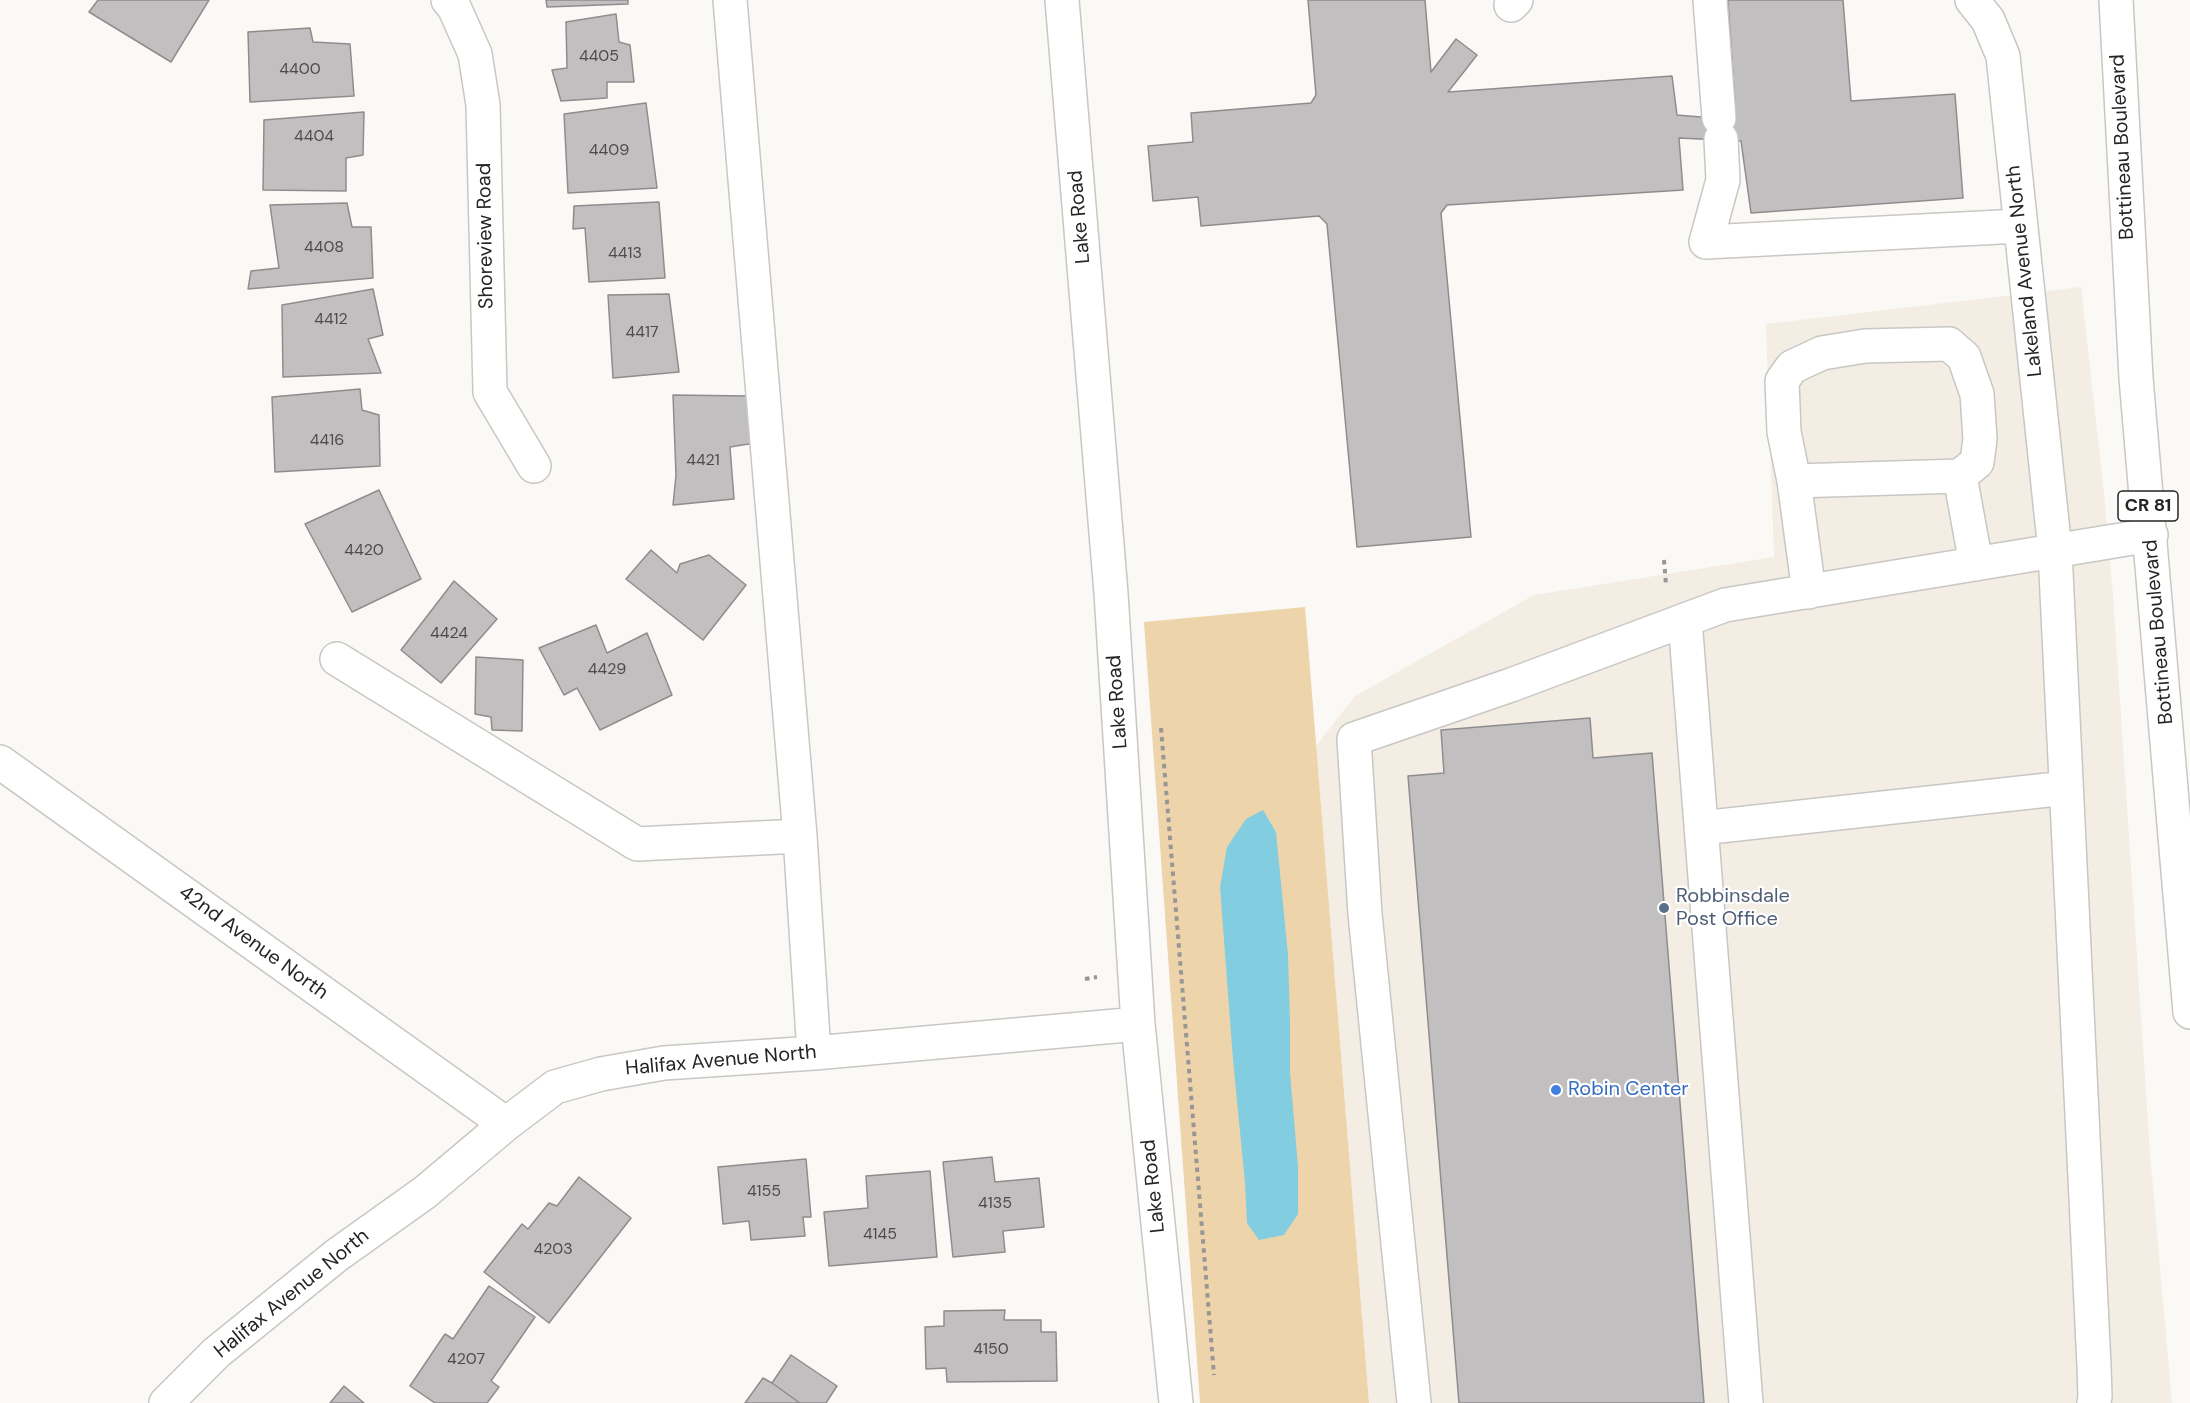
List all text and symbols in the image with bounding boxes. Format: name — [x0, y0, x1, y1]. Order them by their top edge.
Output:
house number: 4405 — [579, 47, 619, 67]
street label: Bottineau Boulevard — [2106, 54, 2140, 240]
house number: 4400 — [279, 60, 321, 80]
house number: 4404 — [294, 127, 334, 147]
house number: 4409 — [589, 141, 629, 161]
street label: Shoreview Road — [473, 163, 499, 309]
street label: Lakeland Avenue North — [2002, 164, 2048, 378]
street label: Lake Road — [1064, 169, 1096, 265]
house number: 4408 — [304, 238, 344, 258]
house number: 4413 — [608, 244, 642, 264]
house number: 4412 — [314, 310, 348, 330]
house number: 4417 — [626, 323, 658, 343]
house number: 4416 — [310, 431, 344, 451]
house number: 4421 — [686, 451, 720, 471]
road number: CR 81 — [2118, 491, 2178, 521]
street label: Bottineau Boulevard — [2139, 538, 2179, 726]
house number: 4420 — [344, 541, 384, 561]
house number: 4424 — [430, 624, 468, 644]
street label: Lake Road — [1103, 654, 1133, 750]
house number: 4429 — [588, 660, 626, 680]
street label: 42nd Avenue North — [174, 881, 332, 1005]
place label: Robbinsdale Post Office — [1676, 885, 1790, 932]
marker: Robbinsdale Post Office — [1657, 901, 1671, 915]
street label: Halifax Avenue North — [624, 1041, 818, 1081]
place label: Robin Center — [1568, 1078, 1689, 1102]
marker: Robin Center — [1549, 1083, 1563, 1097]
street label: Lake Road — [1137, 1138, 1171, 1234]
house number: 4155 — [747, 1182, 781, 1202]
house number: 4135 — [978, 1194, 1012, 1214]
street label: Halifax Avenue North — [210, 1224, 374, 1364]
house number: 4145 — [863, 1225, 897, 1245]
house number: 4203 — [533, 1240, 573, 1260]
house number: 4150 — [973, 1340, 1009, 1360]
house number: 4207 — [447, 1350, 485, 1370]

